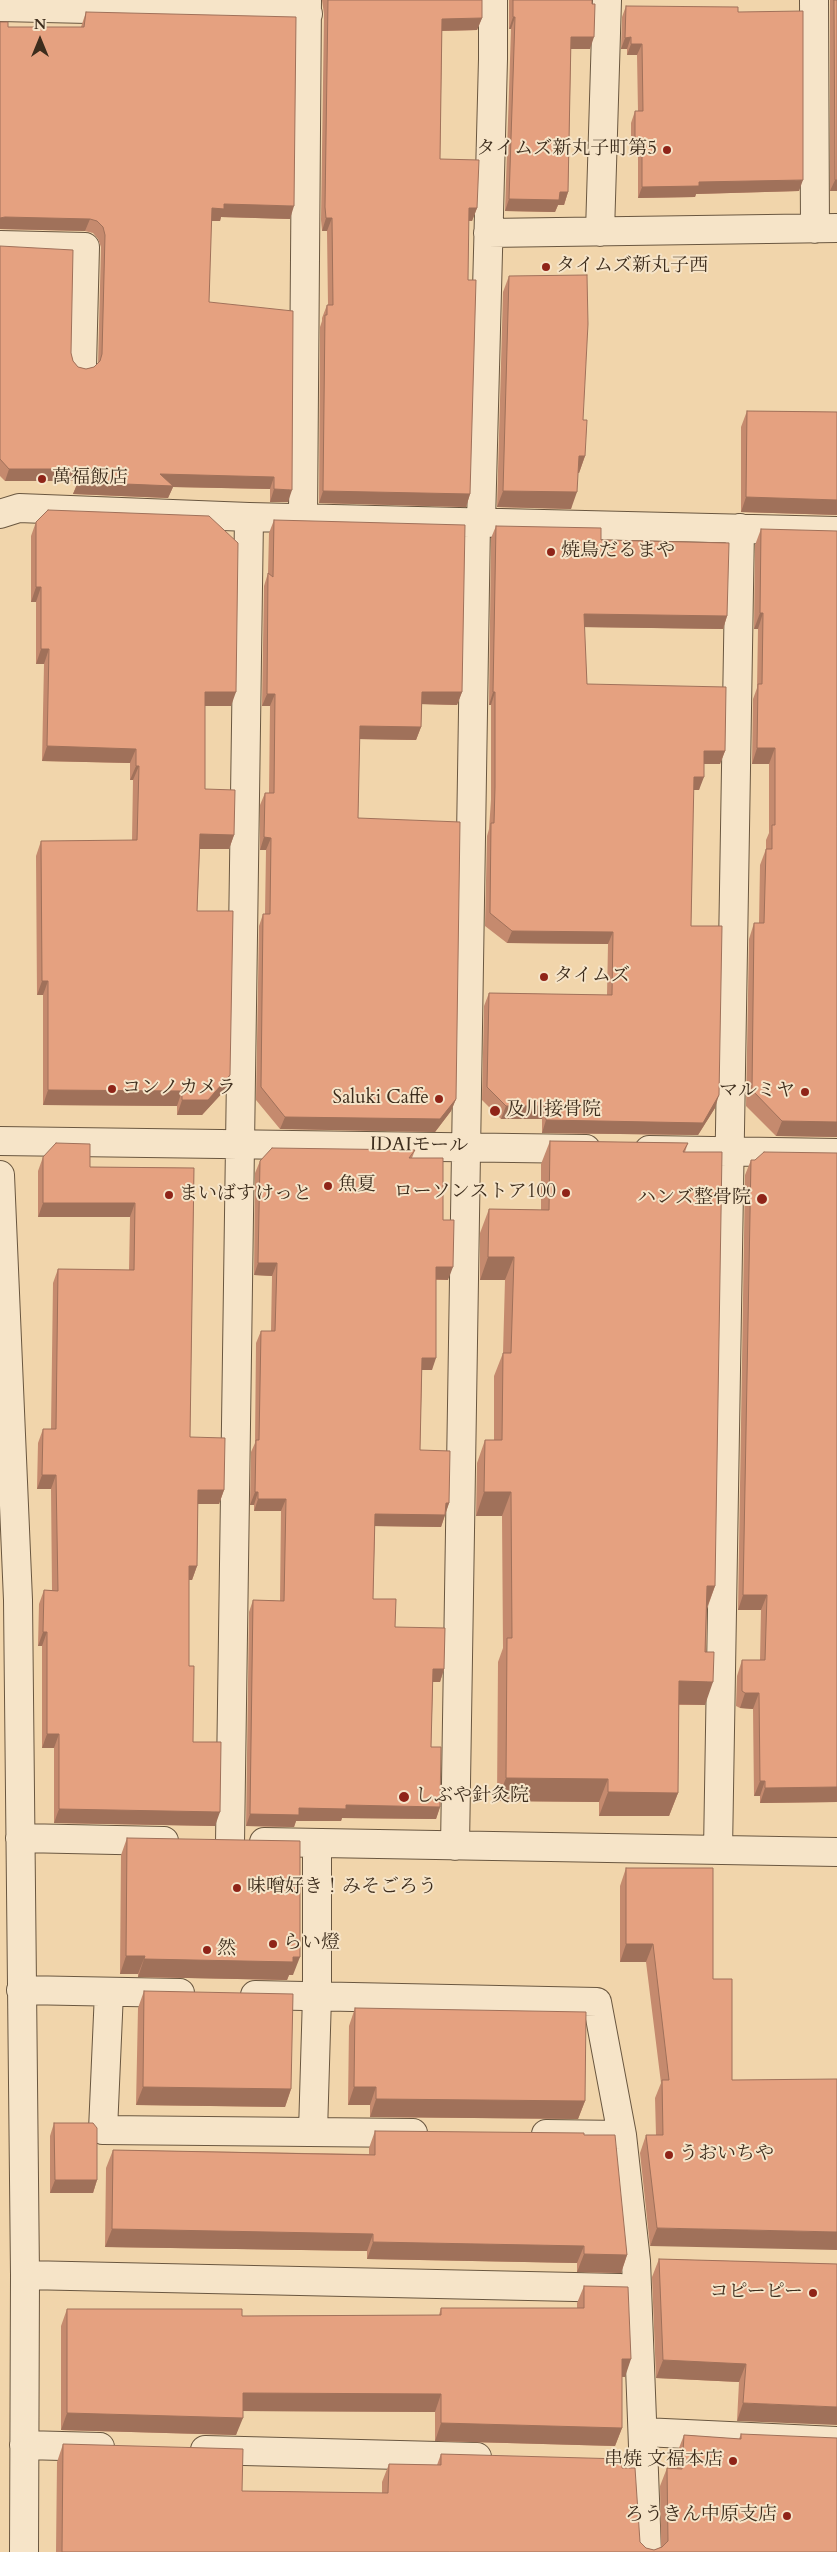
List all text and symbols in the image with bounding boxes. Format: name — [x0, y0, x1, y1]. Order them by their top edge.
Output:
north arrow — [15, 15, 65, 65]
text: N — [34, 15, 46, 34]
place label: タイムズ新丸子町第5 — [476, 139, 657, 161]
marker: タイムズ新丸子町第5 — [661, 144, 673, 156]
place label: タイムズ新丸子西 — [556, 256, 708, 278]
marker: タイムズ新丸子西 — [540, 261, 552, 273]
place label: 萬福飯店 — [52, 468, 128, 490]
marker: 萬福飯店 — [36, 473, 48, 485]
place label: 焼鳥だるまや — [561, 541, 675, 563]
marker: 焼鳥だるまや — [545, 546, 557, 558]
place label: タイムズ — [554, 966, 630, 988]
marker: タイムズ — [538, 971, 550, 983]
place label: コンノカメラ — [122, 1078, 236, 1100]
place label: マルミヤ — [719, 1081, 795, 1103]
marker: コンノカメラ — [106, 1083, 118, 1095]
marker: マルミヤ — [799, 1086, 811, 1098]
place label: Saluki Caffe — [333, 1088, 429, 1110]
marker: Saluki Caffe — [433, 1093, 445, 1105]
place label: 及川接骨院 — [506, 1100, 601, 1122]
marker: 及川接骨院 — [488, 1104, 502, 1118]
street label: IDAIモール — [370, 1134, 468, 1158]
place label: 魚夏 — [338, 1175, 376, 1197]
marker: 魚夏 — [322, 1180, 334, 1192]
place label: ローソンストア100 — [394, 1182, 556, 1204]
place label: まいばすけっと — [179, 1184, 312, 1206]
marker: ローソンストア100 — [560, 1187, 572, 1199]
place label: ハンズ整骨院 — [637, 1188, 751, 1210]
marker: まいばすけっと — [163, 1189, 175, 1201]
marker: ハンズ整骨院 — [755, 1192, 769, 1206]
place label: しぶや針灸院 — [415, 1786, 529, 1808]
marker: しぶや針灸院 — [397, 1790, 411, 1804]
place label: 味噌好き！みそごろう — [247, 1877, 437, 1899]
marker: 味噌好き！みそごろう — [231, 1882, 243, 1894]
place label: らい燈 — [283, 1933, 340, 1955]
marker: らい燈 — [267, 1938, 279, 1950]
place label: 然 — [217, 1939, 236, 1961]
marker: 然 — [201, 1944, 213, 1956]
place label: うおいちや — [679, 2144, 774, 2166]
marker: うおいちや — [663, 2149, 675, 2161]
place label: コピーピー — [710, 2282, 803, 2304]
marker: コピーピー — [807, 2287, 819, 2299]
place label: 串焼 文福本店 — [604, 2450, 723, 2472]
marker: 串焼 文福本店 — [727, 2455, 739, 2467]
place label: ろうきん中原支店 — [625, 2505, 777, 2527]
marker: ろうきん中原支店 — [781, 2510, 793, 2522]

